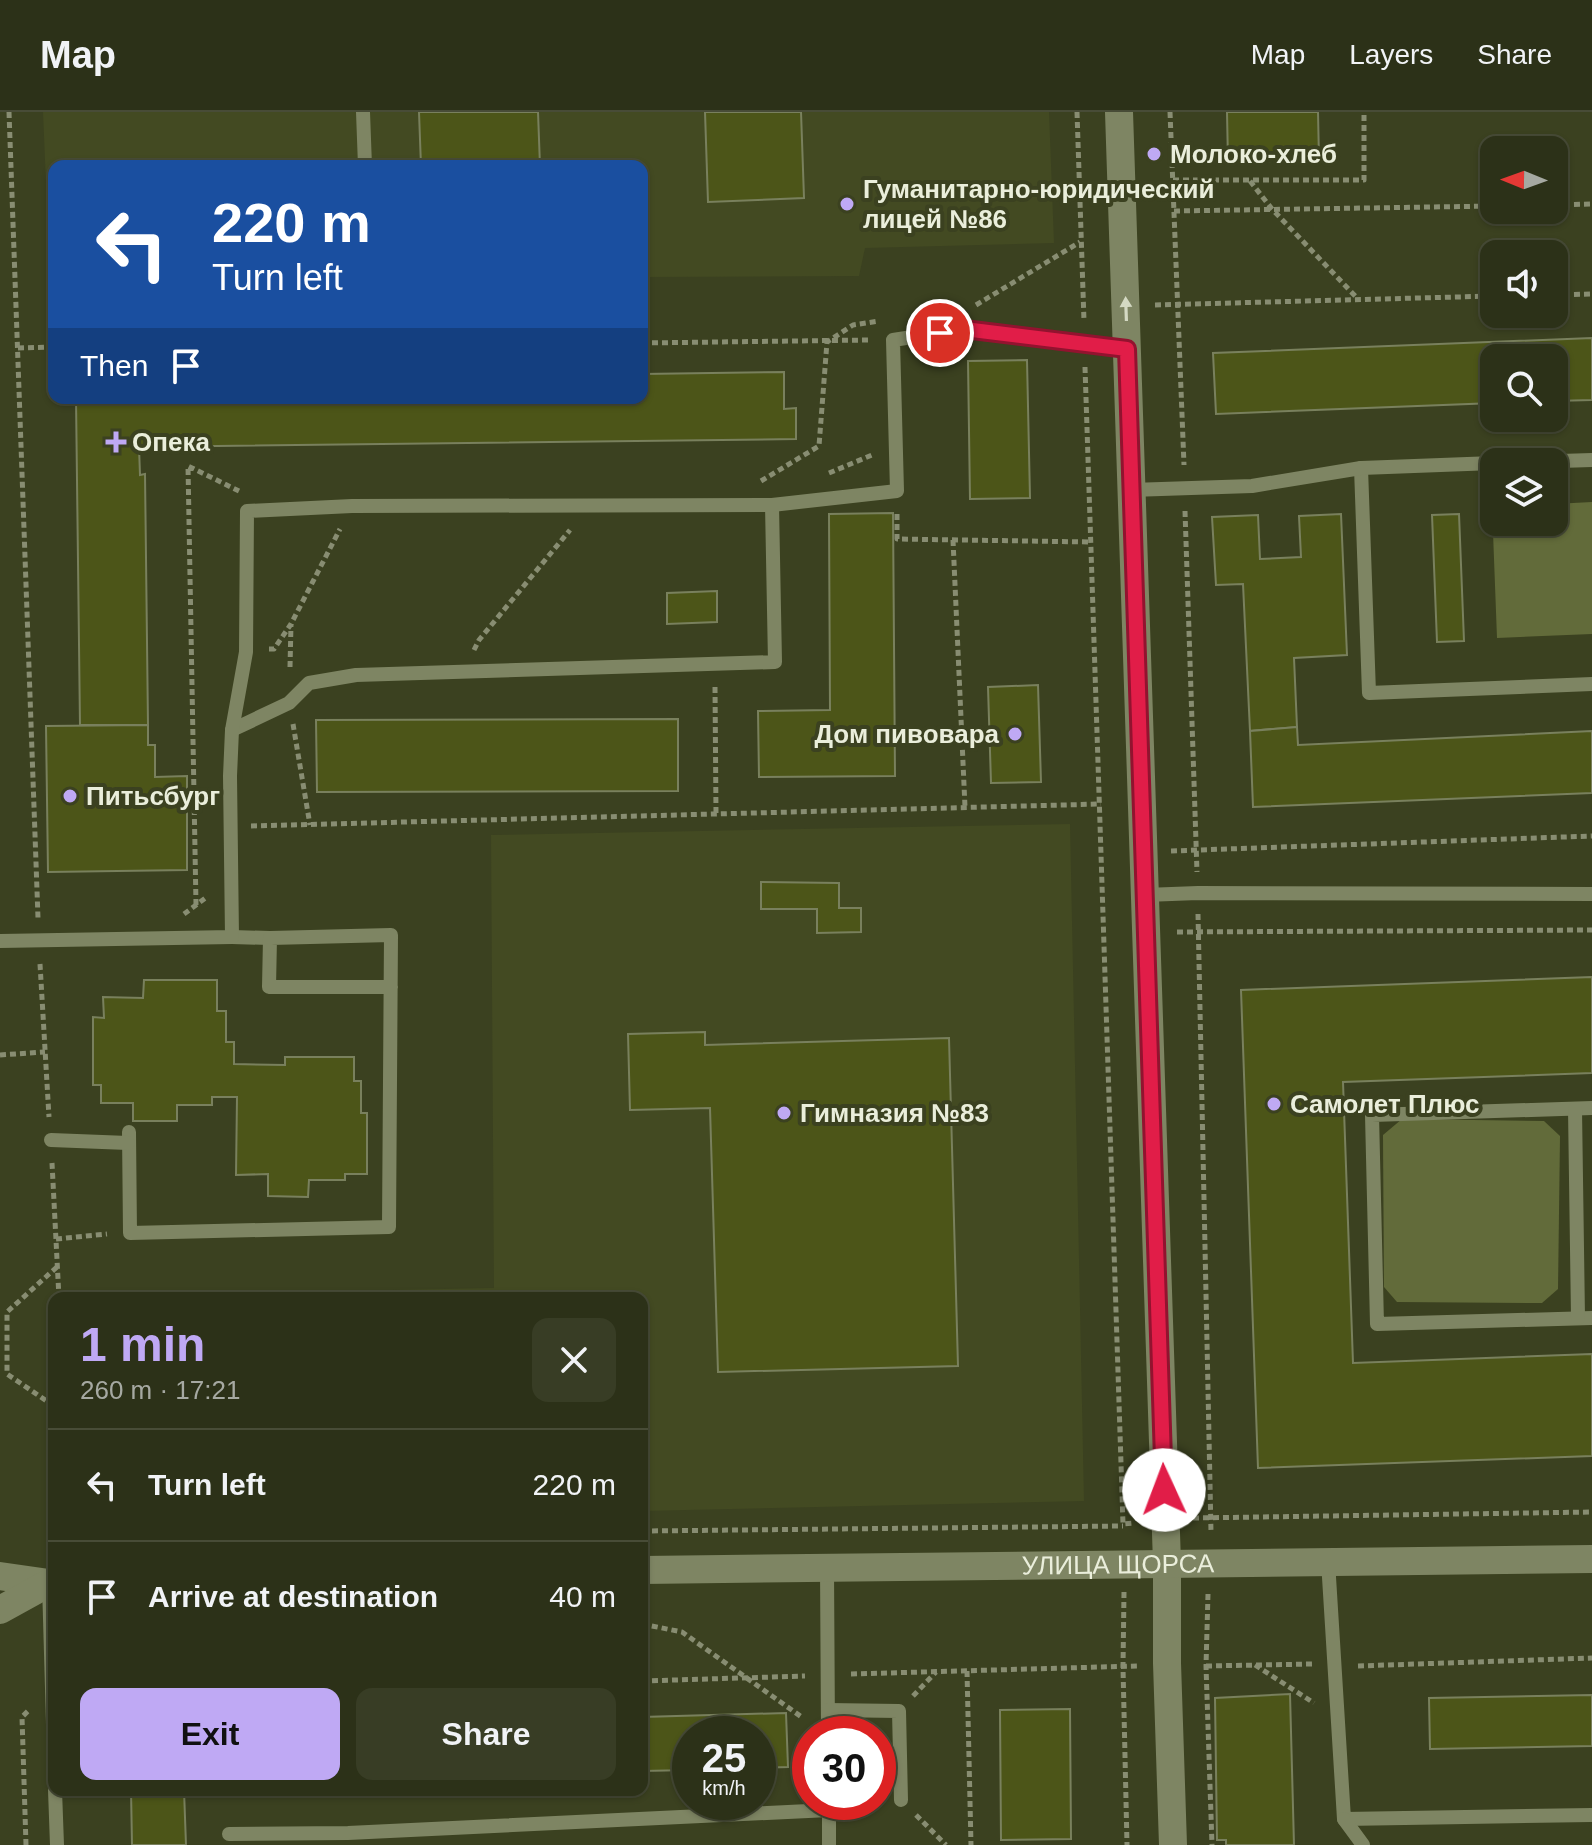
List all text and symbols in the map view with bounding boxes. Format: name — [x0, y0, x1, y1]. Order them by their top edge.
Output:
text: Map — [40, 34, 116, 76]
text: Map — [1251, 39, 1305, 70]
text: Layers — [1349, 39, 1433, 70]
text: Share — [1477, 39, 1552, 70]
north arrow — [1480, 136, 1568, 224]
map controls — [1480, 136, 1568, 536]
place label: Молоко-хлеб — [1170, 139, 1337, 169]
marker: Молоко-хлеб — [1145, 145, 1163, 163]
place label: Гуманитарно-юридический лицей №86 — [863, 174, 1214, 234]
text: 220 m — [212, 191, 371, 254]
icon: left — [80, 192, 184, 296]
marker: Гуманитарно-юридический лицей №86 — [838, 195, 856, 213]
button: sound — [1480, 240, 1568, 328]
text: Turn left — [212, 257, 343, 298]
one-way arrow — [1119, 296, 1132, 321]
pin — [906, 299, 974, 367]
icon: arrive — [918, 311, 962, 355]
icon: arrive — [164, 344, 208, 388]
button: search — [1480, 344, 1568, 432]
text: Then — [80, 349, 148, 382]
place label: Опека — [132, 427, 210, 457]
marker: Опека — [107, 433, 125, 451]
button: layers — [1480, 448, 1568, 536]
place label: Дом пивовара — [815, 719, 1000, 749]
marker: Дом пивовара — [1006, 725, 1024, 743]
place label: Питьсбург — [86, 781, 220, 811]
marker: Питьсбург — [61, 787, 79, 805]
place label: Самолет Плюс — [1290, 1089, 1479, 1119]
marker: Самолет Плюс — [1265, 1095, 1283, 1113]
place label: Гимназия №83 — [800, 1098, 989, 1128]
marker: Гимназия №83 — [775, 1104, 793, 1122]
text: 1 min — [80, 1318, 205, 1371]
button: close — [532, 1318, 616, 1402]
text: 260 m · 17:21 — [80, 1375, 240, 1405]
position arrow — [1122, 1448, 1206, 1532]
icon: left — [80, 1463, 124, 1507]
text: Turn left — [148, 1468, 266, 1501]
text: 220 m — [533, 1468, 616, 1501]
street label: УЛИЦА ЩОРСА — [1022, 1548, 1215, 1581]
icon: arrive — [80, 1575, 124, 1619]
text: Arrive at destination — [148, 1580, 438, 1613]
text: 40 m — [549, 1580, 616, 1613]
button: Exit — [80, 1688, 340, 1780]
button: Share — [356, 1688, 616, 1780]
speed limit sign: 30 — [792, 1716, 896, 1820]
text: 25 — [702, 1736, 746, 1780]
text: km/h — [702, 1777, 746, 1799]

